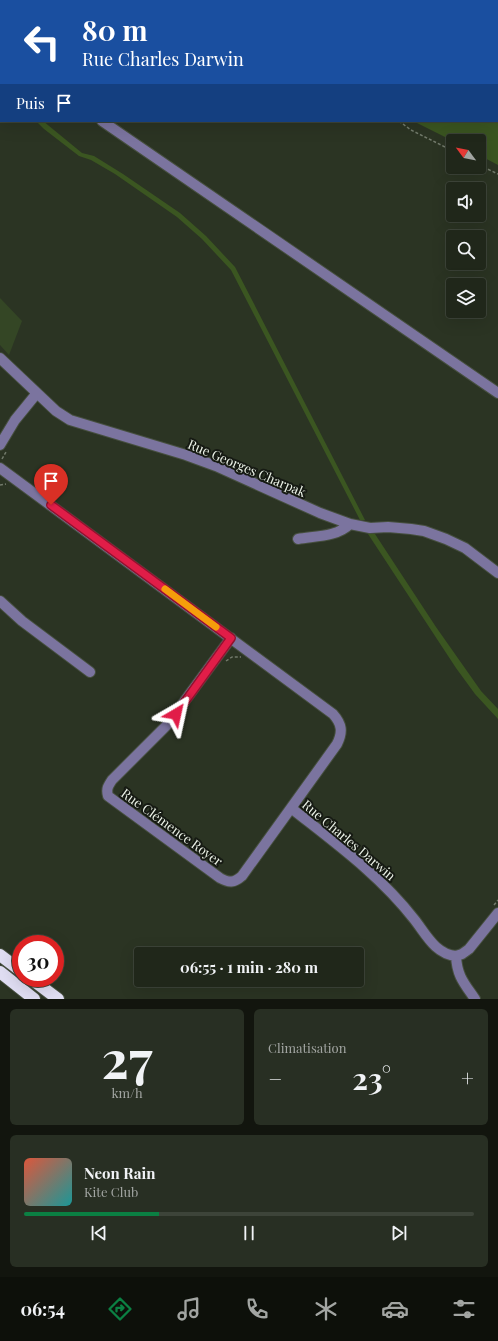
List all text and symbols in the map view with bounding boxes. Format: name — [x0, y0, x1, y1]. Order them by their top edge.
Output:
text: 80 m — [82, 11, 148, 48]
icon: left — [16, 16, 68, 68]
text: Rue Charles Darwin — [82, 47, 244, 71]
icon: arrive — [53, 92, 75, 114]
text: Puis — [16, 93, 45, 113]
north arrow — [446, 134, 486, 174]
map controls — [446, 134, 486, 318]
button: sound — [446, 182, 486, 222]
button: search — [446, 230, 486, 270]
button: layers — [446, 278, 486, 318]
street label: Rue Georges Charpak — [186, 435, 310, 500]
pin — [34, 464, 68, 505]
icon: arrive — [40, 470, 62, 492]
position arrow — [155, 693, 197, 735]
street label: Rue Clémence Royer — [118, 784, 226, 869]
street label: Rue Charles Darwin — [299, 796, 400, 884]
speed limit sign: 30 — [12, 935, 64, 987]
text: 06:55 · 1 min · 280 m — [180, 957, 318, 977]
text: 27 — [102, 1023, 152, 1092]
text: Climatisation — [268, 1039, 346, 1056]
text: 23° — [352, 1058, 391, 1098]
text: − — [268, 1063, 282, 1093]
text: + — [461, 1063, 474, 1093]
text: km/h — [111, 1084, 143, 1101]
text: Neon Rain — [84, 1163, 155, 1183]
text: Kite Club — [84, 1183, 138, 1200]
icon: previous — [88, 1222, 110, 1244]
icon: pause — [238, 1222, 260, 1244]
icon: next — [388, 1222, 410, 1244]
icon: directions — [106, 1295, 134, 1323]
icon: music — [175, 1295, 203, 1323]
icon: phone — [243, 1295, 271, 1323]
icon: climate — [312, 1295, 340, 1323]
icon: car — [381, 1295, 409, 1323]
icon: filters — [450, 1295, 478, 1323]
text: 06:54 — [20, 1297, 65, 1321]

